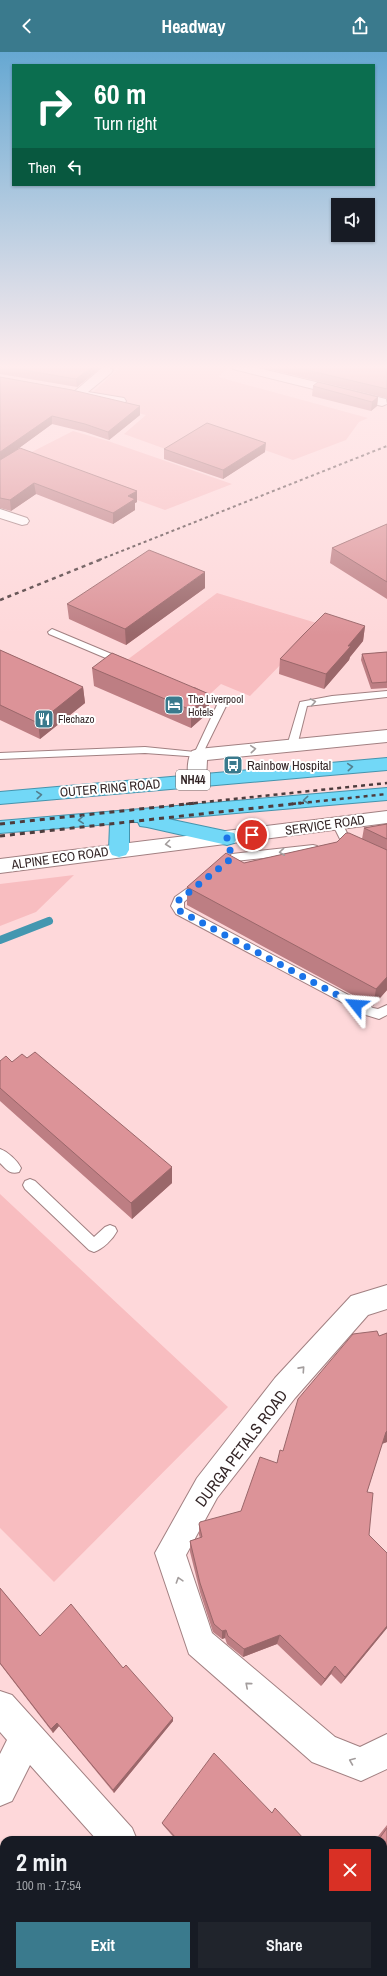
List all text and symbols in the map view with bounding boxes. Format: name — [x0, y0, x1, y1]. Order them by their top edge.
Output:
text: Headway — [162, 14, 226, 39]
icon: back — [16, 15, 38, 37]
icon: share — [349, 15, 371, 37]
text: 60 m — [94, 75, 146, 113]
icon: right — [28, 80, 80, 132]
text: Turn right — [94, 111, 157, 136]
icon: left — [64, 156, 86, 178]
text: Then — [28, 157, 56, 178]
map controls — [331, 198, 375, 242]
button: sound — [331, 198, 375, 242]
place label: The Liverpool Hotels — [188, 692, 243, 719]
hotel icon: The Liverpool Hotels — [163, 694, 185, 716]
one-way arrow — [310, 698, 316, 707]
restaurant icon: Flechazo — [33, 708, 55, 730]
place label: Flechazo — [58, 712, 95, 726]
one-way arrow — [250, 745, 256, 754]
bus stop icon: Rainbow Hospital — [222, 754, 244, 776]
place label: Rainbow Hospital — [247, 757, 331, 774]
one-way arrow — [347, 763, 353, 772]
road number: NH44 — [176, 770, 210, 790]
street label: OUTER RING ROAD — [59, 775, 161, 801]
one-way arrow — [36, 790, 42, 799]
one-way arrow — [303, 796, 309, 805]
street label: SERVICE ROAD — [284, 811, 366, 839]
one-way arrow — [78, 815, 84, 824]
pin — [235, 818, 269, 852]
icon: arrive — [241, 824, 263, 846]
one-way arrow — [165, 840, 171, 849]
street label: ALPINE ECO ROAD — [9, 843, 110, 873]
one-way arrow — [279, 848, 285, 857]
position arrow — [335, 984, 377, 1026]
one-way arrow — [297, 1366, 305, 1374]
street label: DURGA PETALS ROAD — [190, 1385, 292, 1511]
one-way arrow — [175, 1577, 184, 1584]
one-way arrow — [245, 1682, 252, 1689]
one-way arrow — [348, 1757, 355, 1765]
text: 2 min — [16, 1846, 67, 1878]
button: close — [329, 1849, 371, 1891]
text: 100 m · 17:54 — [16, 1877, 81, 1894]
button: Exit — [16, 1922, 190, 1968]
button: Share — [198, 1922, 371, 1968]

